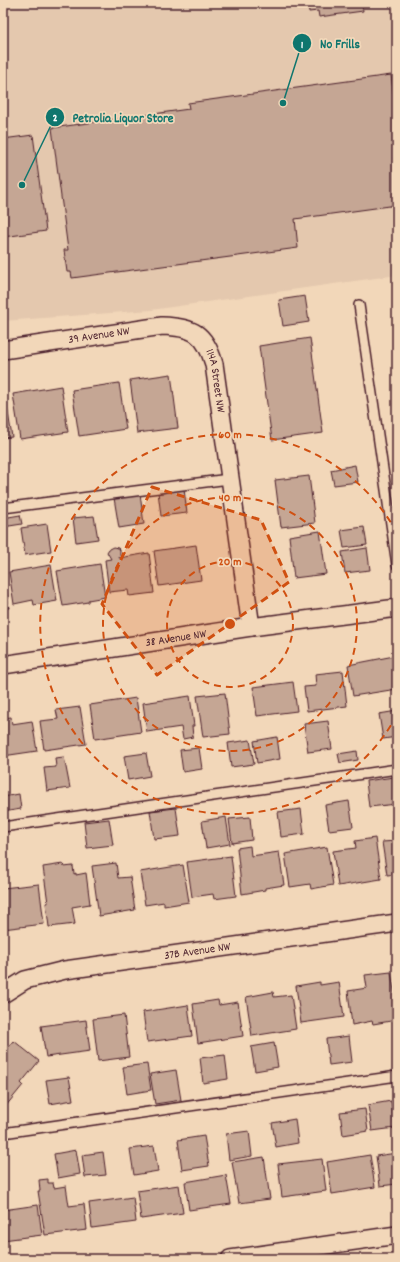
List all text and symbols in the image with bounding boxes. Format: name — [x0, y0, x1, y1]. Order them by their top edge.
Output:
callout: No Frills — [292, 31, 368, 56]
text: No Frills — [320, 36, 360, 55]
text: 1 — [301, 37, 304, 54]
callout: Petrolia Liquor Store — [45, 105, 182, 130]
text: 2 — [52, 110, 58, 127]
text: Petrolia Liquor Store — [72, 110, 174, 129]
street label: 39 Avenue NW — [67, 322, 131, 349]
street label: 114A Street NW — [201, 346, 229, 414]
text: 60 m — [218, 427, 242, 444]
text: 40 m — [219, 490, 241, 507]
text: 20 m — [219, 554, 241, 571]
centre of rings — [223, 617, 237, 631]
street label: 38 Avenue NW — [144, 625, 208, 652]
street label: 37B Avenue NW — [163, 938, 232, 964]

